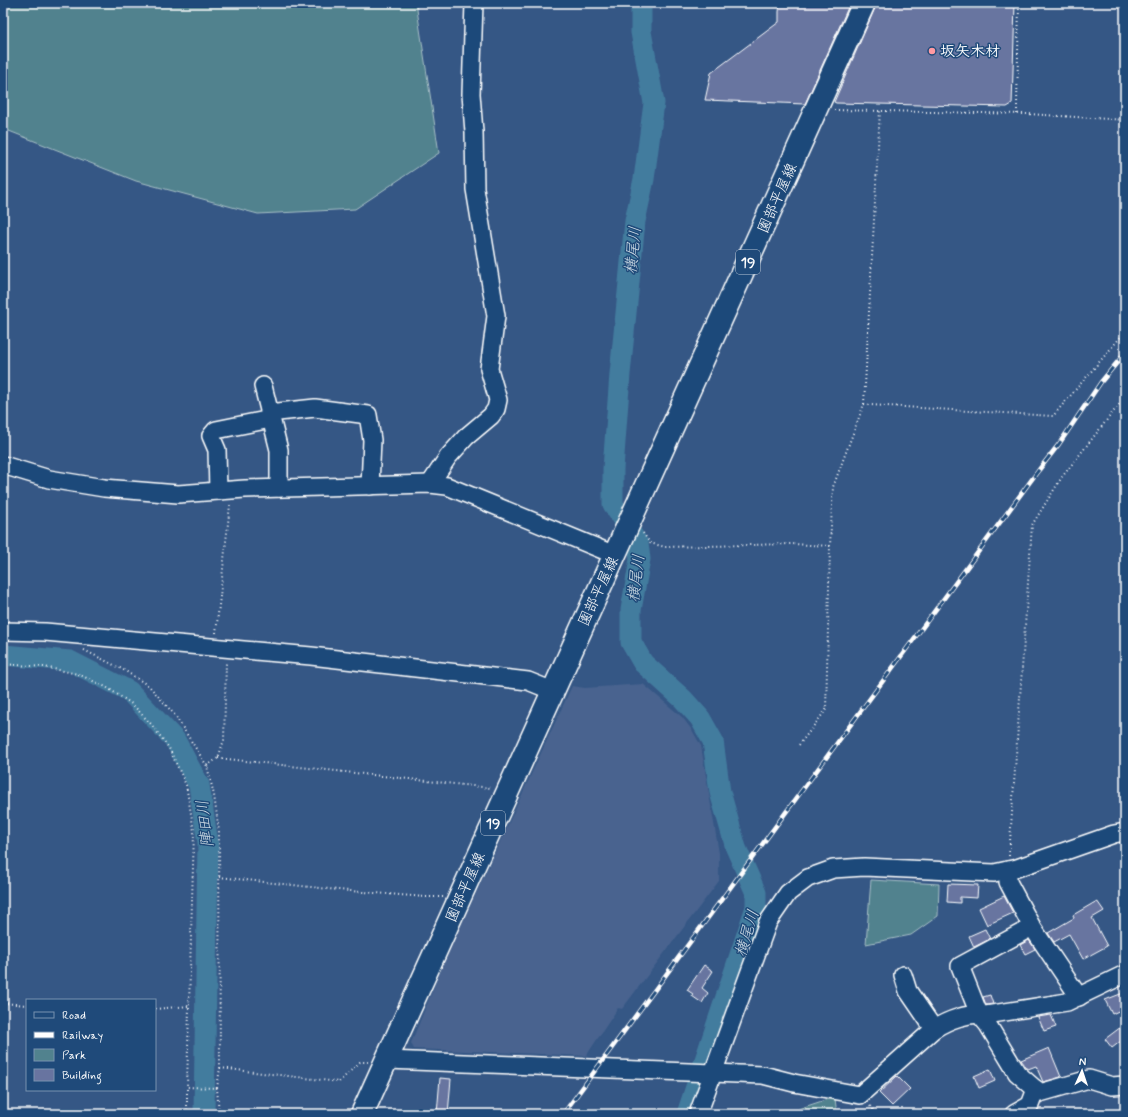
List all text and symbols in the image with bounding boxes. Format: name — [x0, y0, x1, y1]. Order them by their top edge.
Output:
place label: 坂矢木材 — [940, 42, 1000, 62]
marker: 坂矢木材 — [927, 46, 937, 56]
street label: 園部平屋線 — [754, 160, 802, 237]
water label: 横尾川 — [621, 225, 646, 275]
road number: 19 — [736, 250, 760, 274]
street label: 園部平屋線 — [574, 553, 624, 630]
water label: 横尾川 — [623, 553, 650, 603]
water label: 陣田川 — [192, 799, 219, 849]
road number: 19 — [481, 811, 505, 835]
street label: 園部平屋線 — [442, 849, 490, 926]
water label: 横尾川 — [730, 907, 764, 959]
legend — [26, 999, 156, 1091]
text: Road — [62, 1008, 86, 1024]
text: Railway — [62, 1028, 104, 1044]
text: Park — [62, 1048, 86, 1064]
north arrow — [1062, 1051, 1102, 1091]
text: N — [1078, 1055, 1086, 1069]
text: Building — [62, 1068, 102, 1085]

